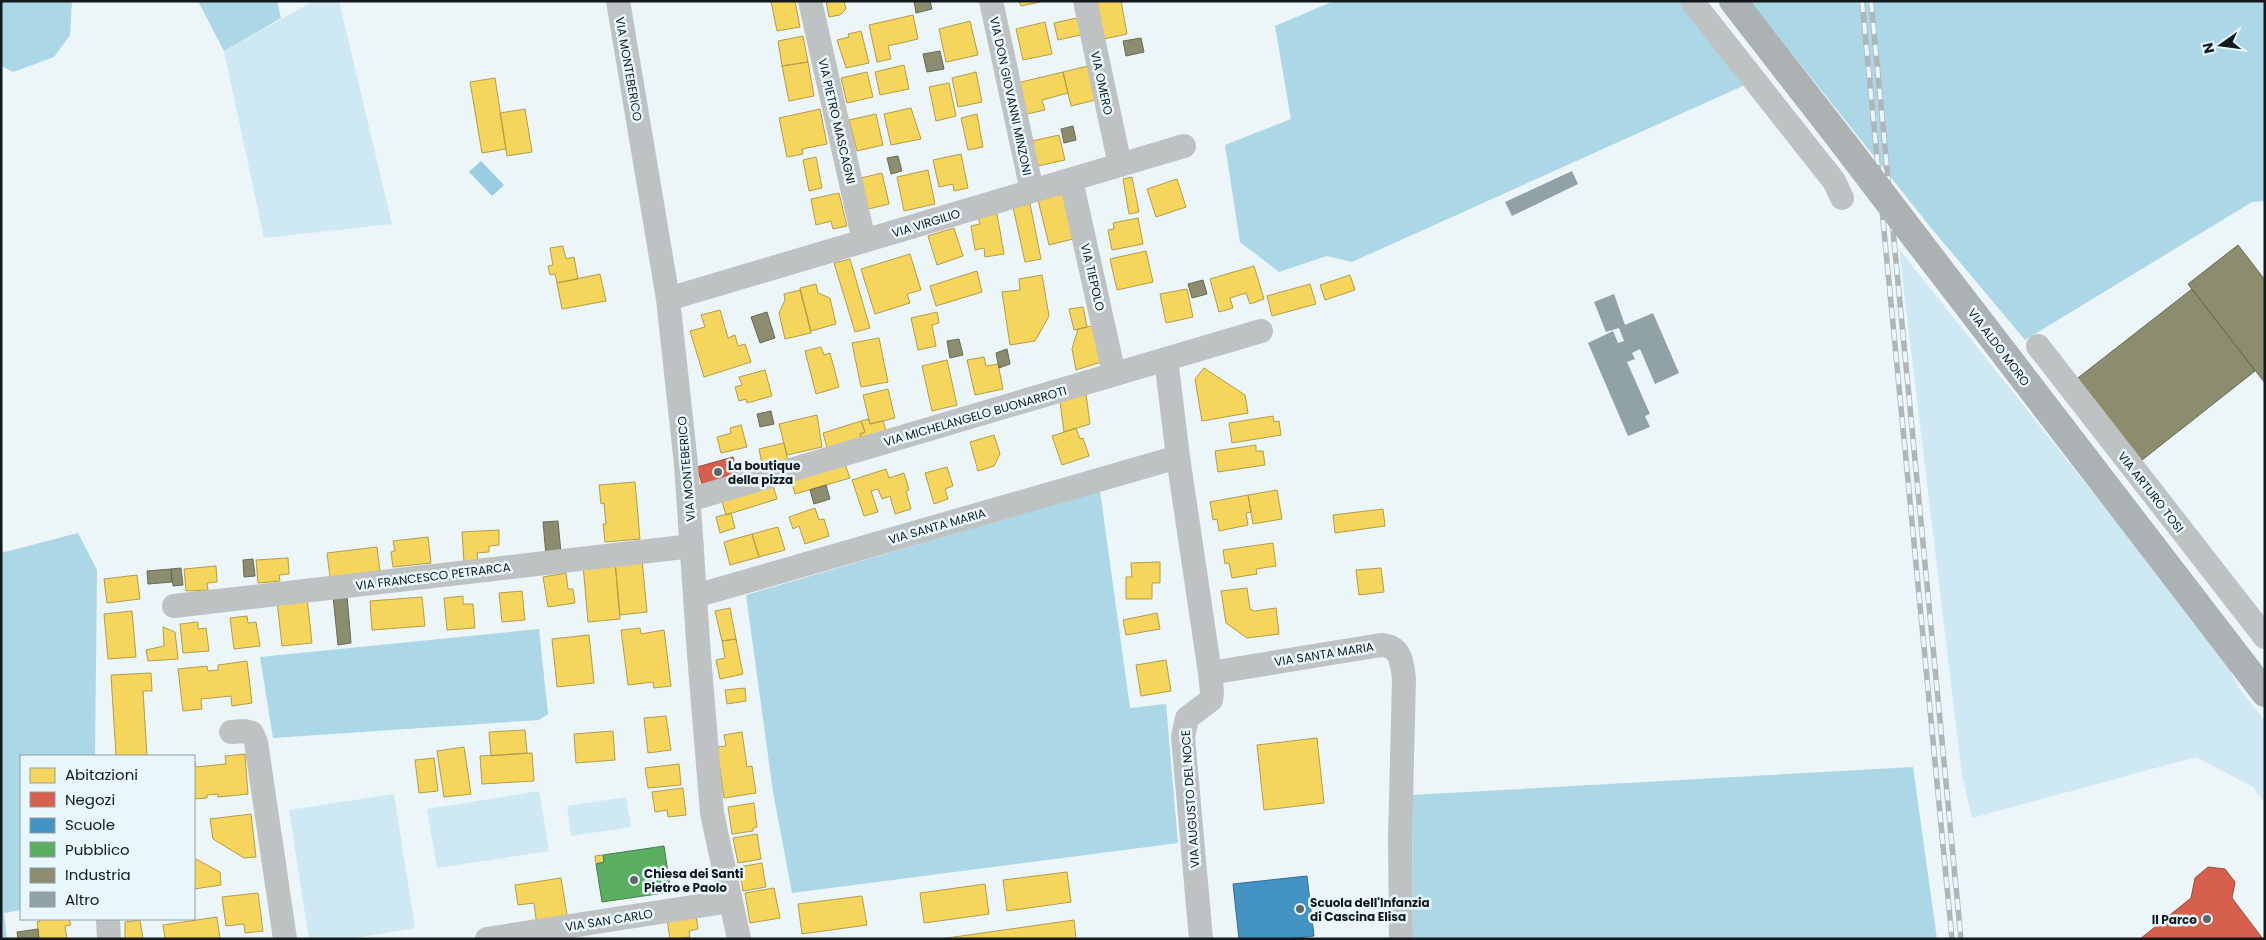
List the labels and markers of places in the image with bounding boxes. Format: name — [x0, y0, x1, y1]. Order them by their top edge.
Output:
place label: La boutique della pizza — [728, 457, 801, 488]
marker: La boutique della pizza — [712, 466, 724, 478]
place label: Chiesa dei Santi Pietro e Paolo — [644, 865, 743, 896]
marker: Chiesa dei Santi Pietro e Paolo — [628, 874, 640, 886]
place label: Scuola dell'Infanzia di Cascina Elisa — [1310, 894, 1430, 925]
marker: Scuola dell'Infanzia di Cascina Elisa — [1294, 903, 1306, 915]
place label: Il Parco — [2152, 911, 2197, 928]
marker: Il Parco — [2201, 913, 2213, 925]

